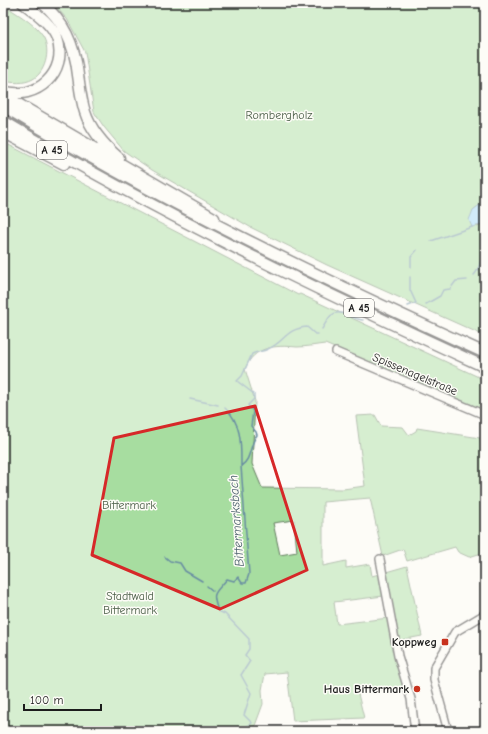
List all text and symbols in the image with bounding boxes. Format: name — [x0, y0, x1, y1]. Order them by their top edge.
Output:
park label: Rombergholz — [245, 108, 313, 122]
road number: A 45 — [37, 141, 67, 159]
road number: A 45 — [344, 299, 374, 317]
street label: Spissenagelstraße — [370, 350, 460, 398]
water label: Bittermarksbach — [225, 475, 247, 567]
park label: Bittermark — [102, 498, 156, 512]
park label: Stadtwald Bittermark — [103, 589, 157, 617]
place label: Koppweg — [392, 635, 437, 649]
marker: Koppweg — [440, 637, 450, 647]
place label: Haus Bittermark — [324, 682, 409, 696]
marker: Haus Bittermark — [412, 684, 422, 694]
scale bar — [24, 686, 101, 712]
text: 100 m — [30, 693, 63, 707]

